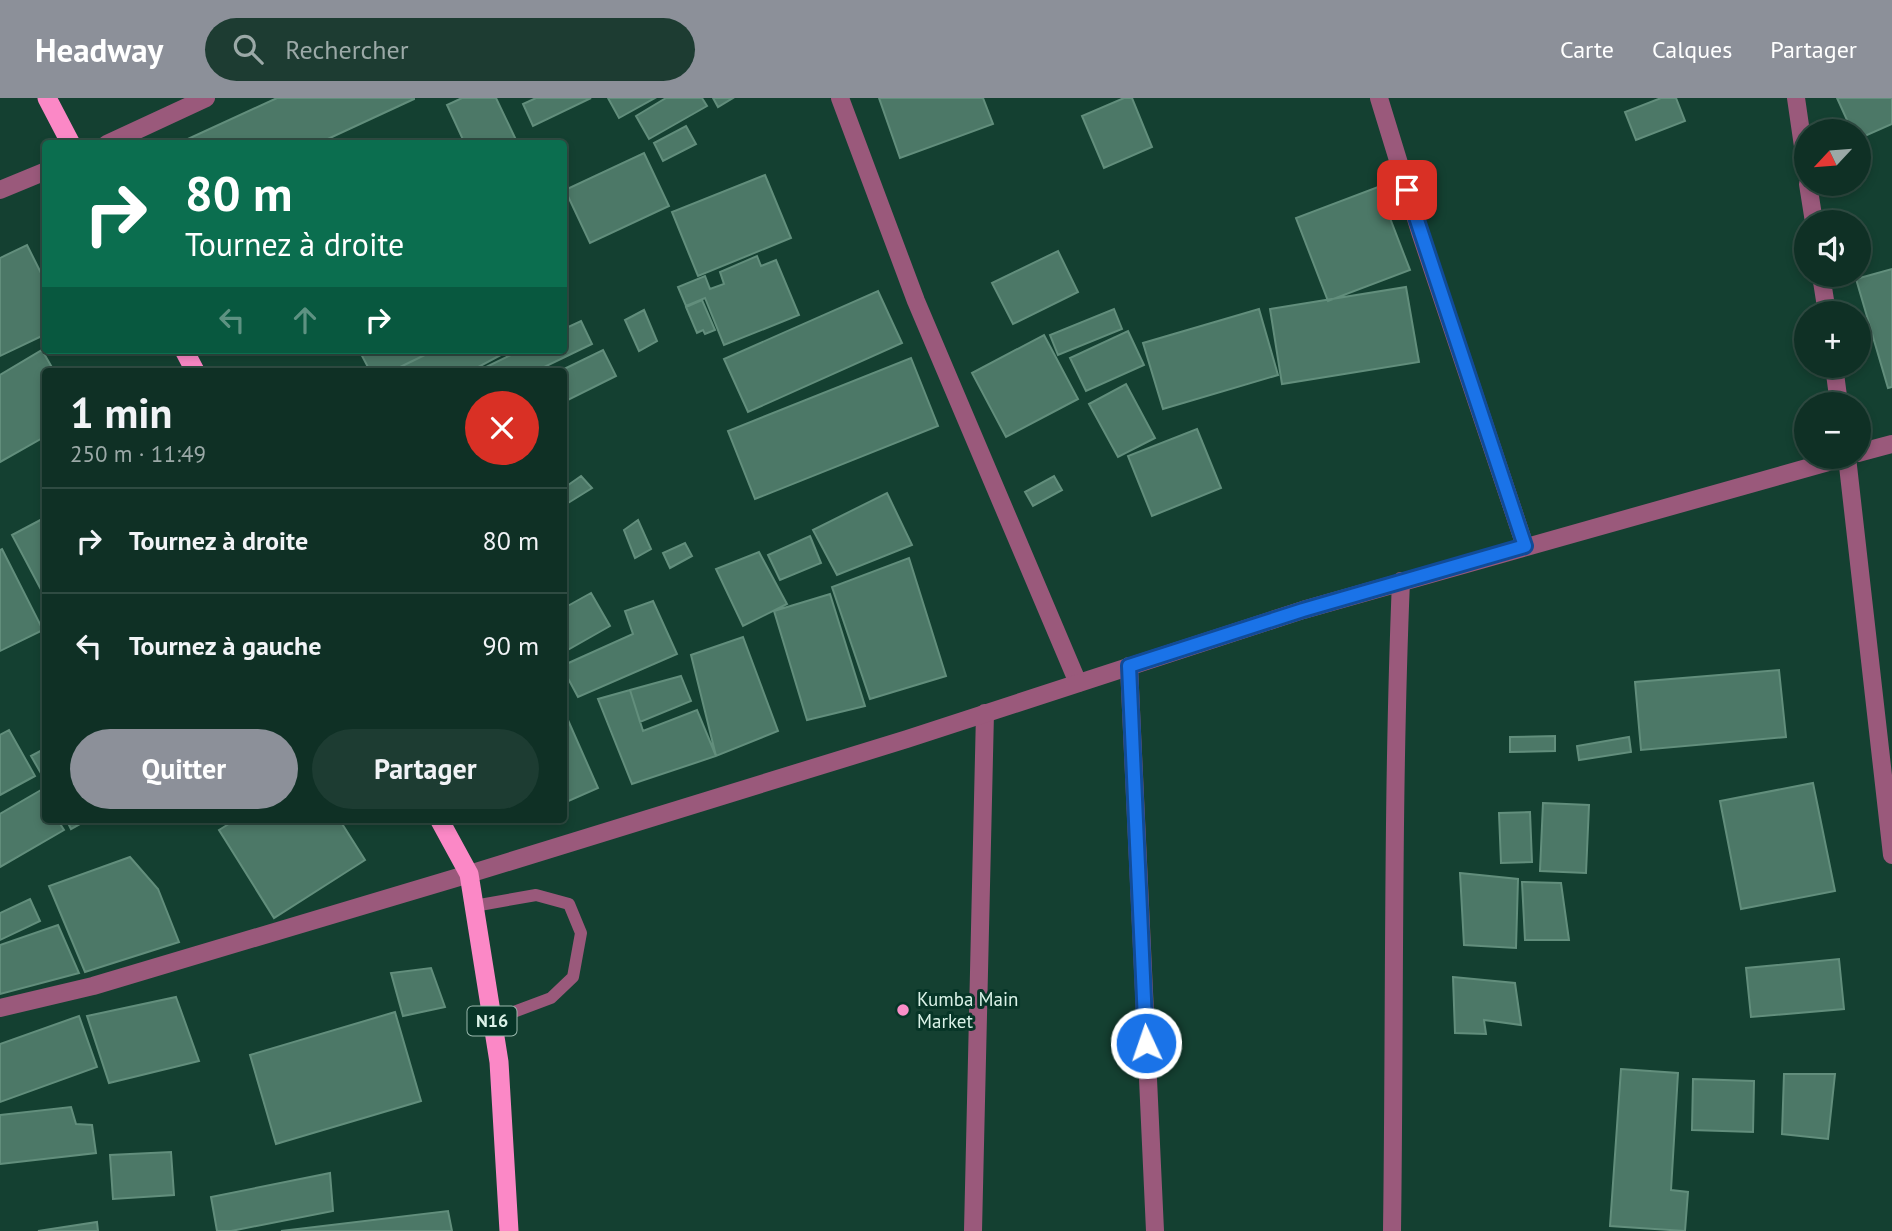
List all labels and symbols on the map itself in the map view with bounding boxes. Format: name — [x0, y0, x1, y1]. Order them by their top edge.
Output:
north arrow — [1794, 119, 1871, 196]
pin — [1377, 160, 1437, 220]
place label: Kumba Main Market — [917, 987, 1018, 1033]
marker: Kumba Main Market — [895, 1002, 911, 1018]
road number: N16 — [468, 1006, 516, 1036]
position arrow — [1109, 1006, 1183, 1080]

